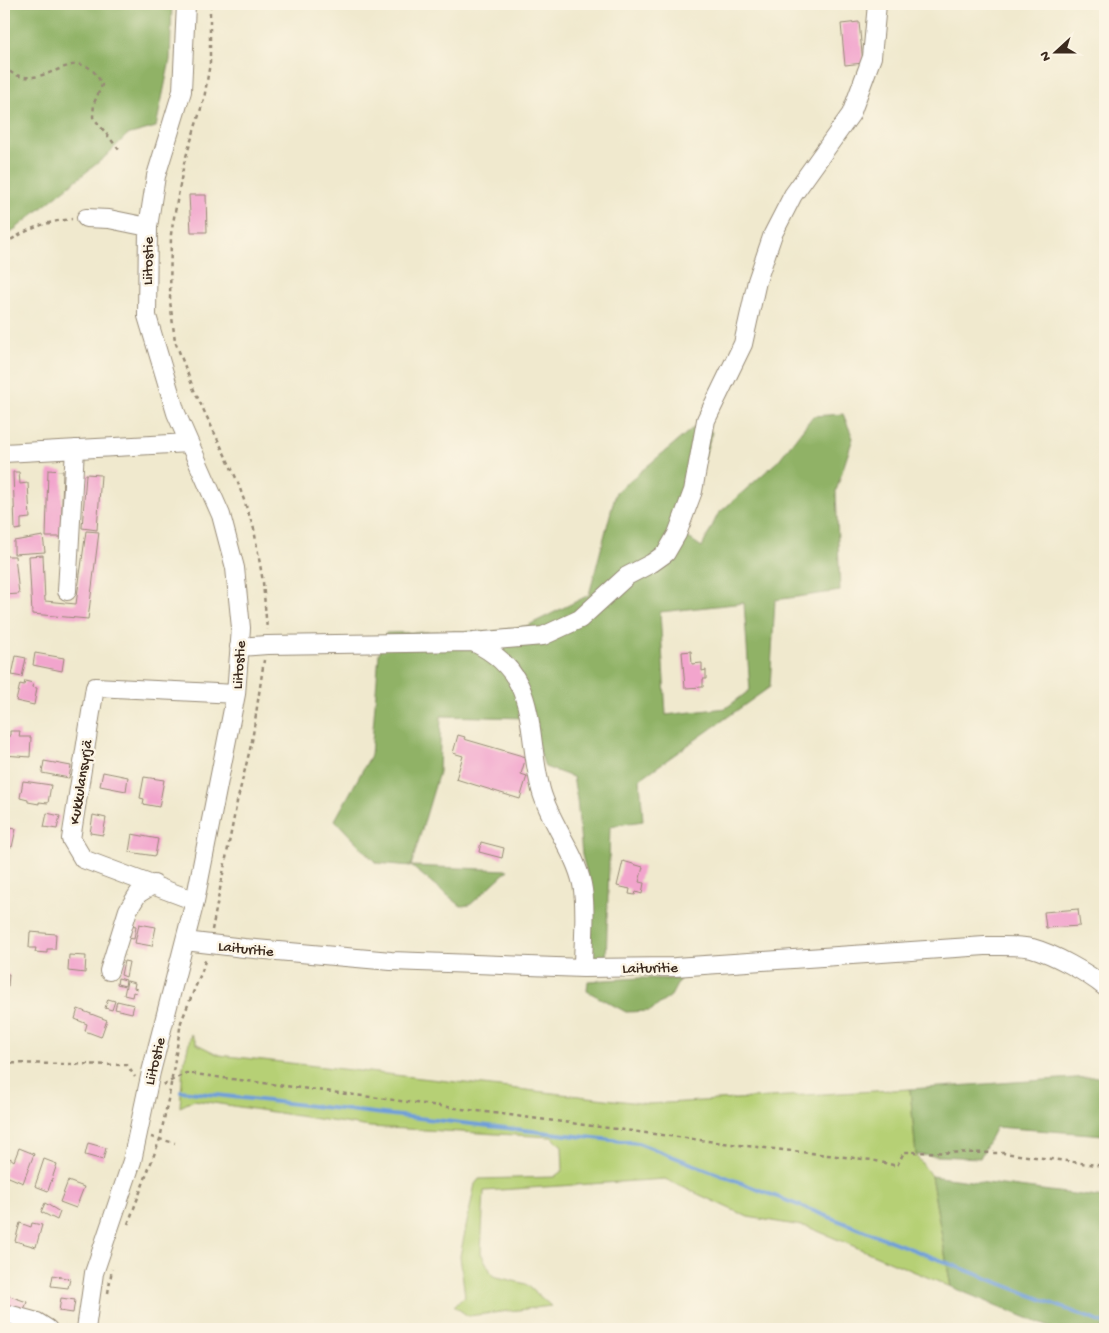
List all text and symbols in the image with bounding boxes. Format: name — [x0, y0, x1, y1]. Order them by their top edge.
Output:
north arrow — [1032, 28, 1082, 78]
text: N — [1037, 48, 1056, 63]
street label: Liitostie — [140, 236, 158, 285]
street label: Liitostie — [229, 640, 251, 690]
street label: Kukkulansyrjä — [66, 738, 98, 826]
street label: Laituritie — [217, 938, 275, 962]
street label: Laituritie — [622, 960, 678, 978]
street label: Liitostie — [141, 1036, 171, 1087]

